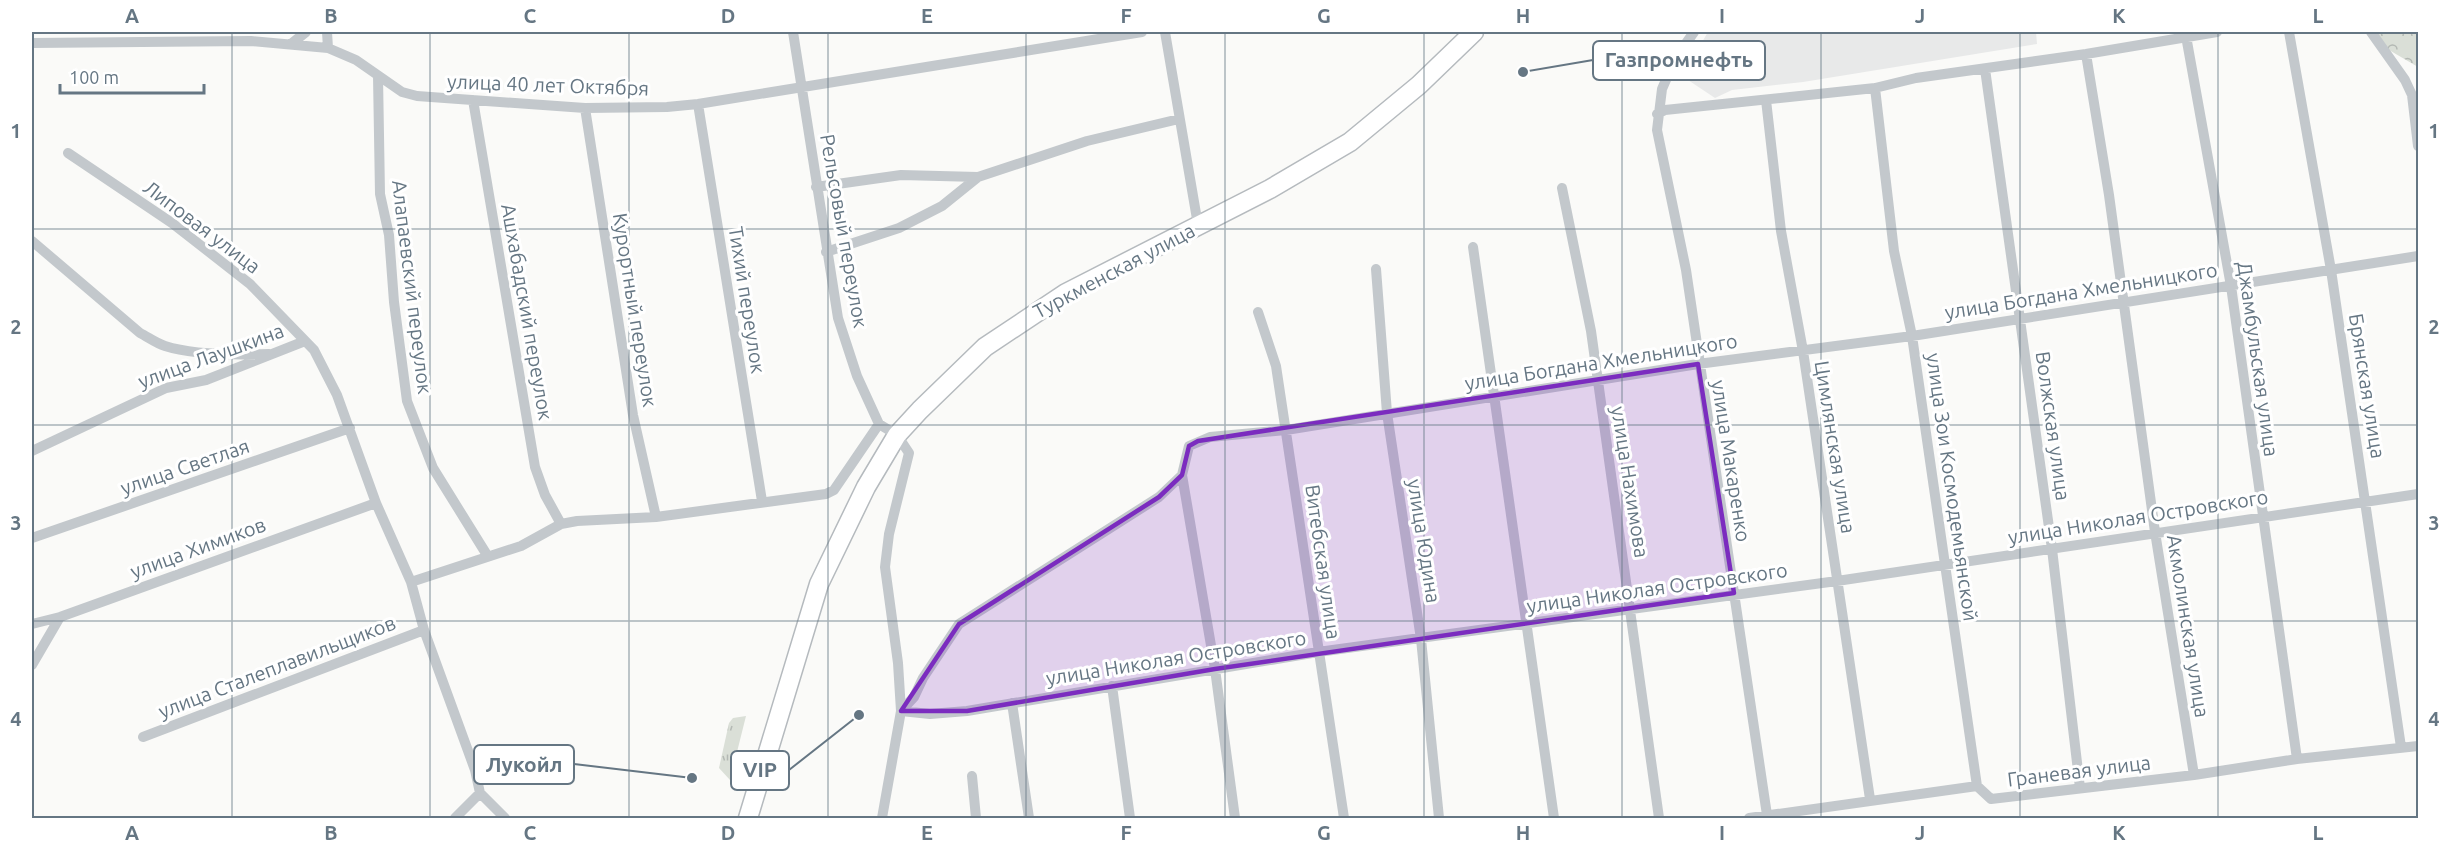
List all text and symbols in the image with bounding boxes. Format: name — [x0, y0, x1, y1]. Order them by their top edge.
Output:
text: A — [125, 4, 139, 27]
text: B — [324, 4, 338, 27]
text: C — [524, 4, 537, 27]
text: D — [721, 4, 735, 27]
text: E — [921, 4, 933, 27]
text: F — [1120, 4, 1132, 27]
text: G — [1317, 4, 1331, 27]
text: H — [1516, 4, 1530, 27]
text: I — [1719, 4, 1725, 27]
text: J — [1915, 4, 1925, 27]
text: K — [2112, 4, 2126, 27]
text: L — [2313, 4, 2324, 27]
callout: Газпромнефть — [1593, 41, 1765, 80]
text: Газпромнефть — [1605, 47, 1753, 71]
scale bar — [60, 57, 204, 95]
text: 100 m — [69, 67, 119, 87]
street label: улица 40 лет Октября — [447, 69, 650, 100]
text: 1 — [10, 119, 22, 142]
text: 1 — [2428, 119, 2440, 142]
street label: Рельсовый переулок — [816, 132, 873, 330]
street label: Липовая улица — [139, 175, 265, 278]
street label: Алапаевский переулок — [388, 179, 437, 395]
street label: Ашхабадский переулок — [497, 202, 558, 422]
street label: Курортный переулок — [609, 211, 662, 409]
street label: Туркменская улица — [1029, 218, 1199, 323]
street label: Тихий переулок — [725, 225, 770, 375]
street label: улица Богдана Хмельницкого — [1943, 258, 2219, 323]
street label: Джамбульская улица — [2233, 260, 2284, 458]
street label: Брянская улица — [2345, 312, 2390, 460]
text: 2 — [10, 315, 22, 338]
text: 2 — [2428, 315, 2440, 338]
street label: улица Лаушкина — [135, 318, 287, 393]
street label: улица Богдана Хмельницкого — [1463, 329, 1739, 394]
street label: Волжская улица — [2032, 350, 2075, 502]
street label: улица Зои Космодемьянской — [1922, 351, 1983, 623]
street label: Цимлянская улица — [1810, 359, 1861, 535]
street label: улица Макаренко — [1707, 378, 1756, 543]
street label: улица Нахимова — [1607, 405, 1654, 559]
street label: улица Светлая — [117, 434, 252, 499]
street label: улица Юдина — [1403, 477, 1446, 604]
street label: Витебская улица — [1301, 483, 1346, 641]
street label: улица Николая Островского — [2006, 485, 2270, 548]
text: 3 — [10, 511, 22, 534]
text: 3 — [2428, 511, 2440, 534]
street label: улица Химиков — [127, 512, 269, 583]
street label: Акмолинская улица — [2163, 533, 2214, 719]
street label: улица Николая Островского — [1525, 558, 1789, 617]
street label: улица Сталеплавильщиков — [155, 611, 399, 722]
street label: улица Николая Островского — [1044, 626, 1308, 689]
text: 4 — [10, 707, 22, 730]
text: 4 — [2428, 707, 2440, 730]
callout: Лукойл — [474, 745, 574, 784]
street label: Граневая улица — [2006, 750, 2152, 791]
callout: VIP — [731, 751, 789, 790]
text: Лукойл — [486, 752, 562, 776]
text: VIP — [743, 757, 777, 781]
text: A — [125, 821, 139, 844]
text: B — [324, 821, 338, 844]
text: C — [524, 821, 537, 844]
text: D — [721, 821, 735, 844]
text: E — [921, 821, 933, 844]
text: F — [1120, 821, 1132, 844]
text: G — [1317, 821, 1331, 844]
text: H — [1516, 821, 1530, 844]
text: I — [1719, 821, 1725, 844]
text: J — [1915, 821, 1925, 844]
text: K — [2112, 821, 2126, 844]
text: L — [2313, 821, 2324, 844]

